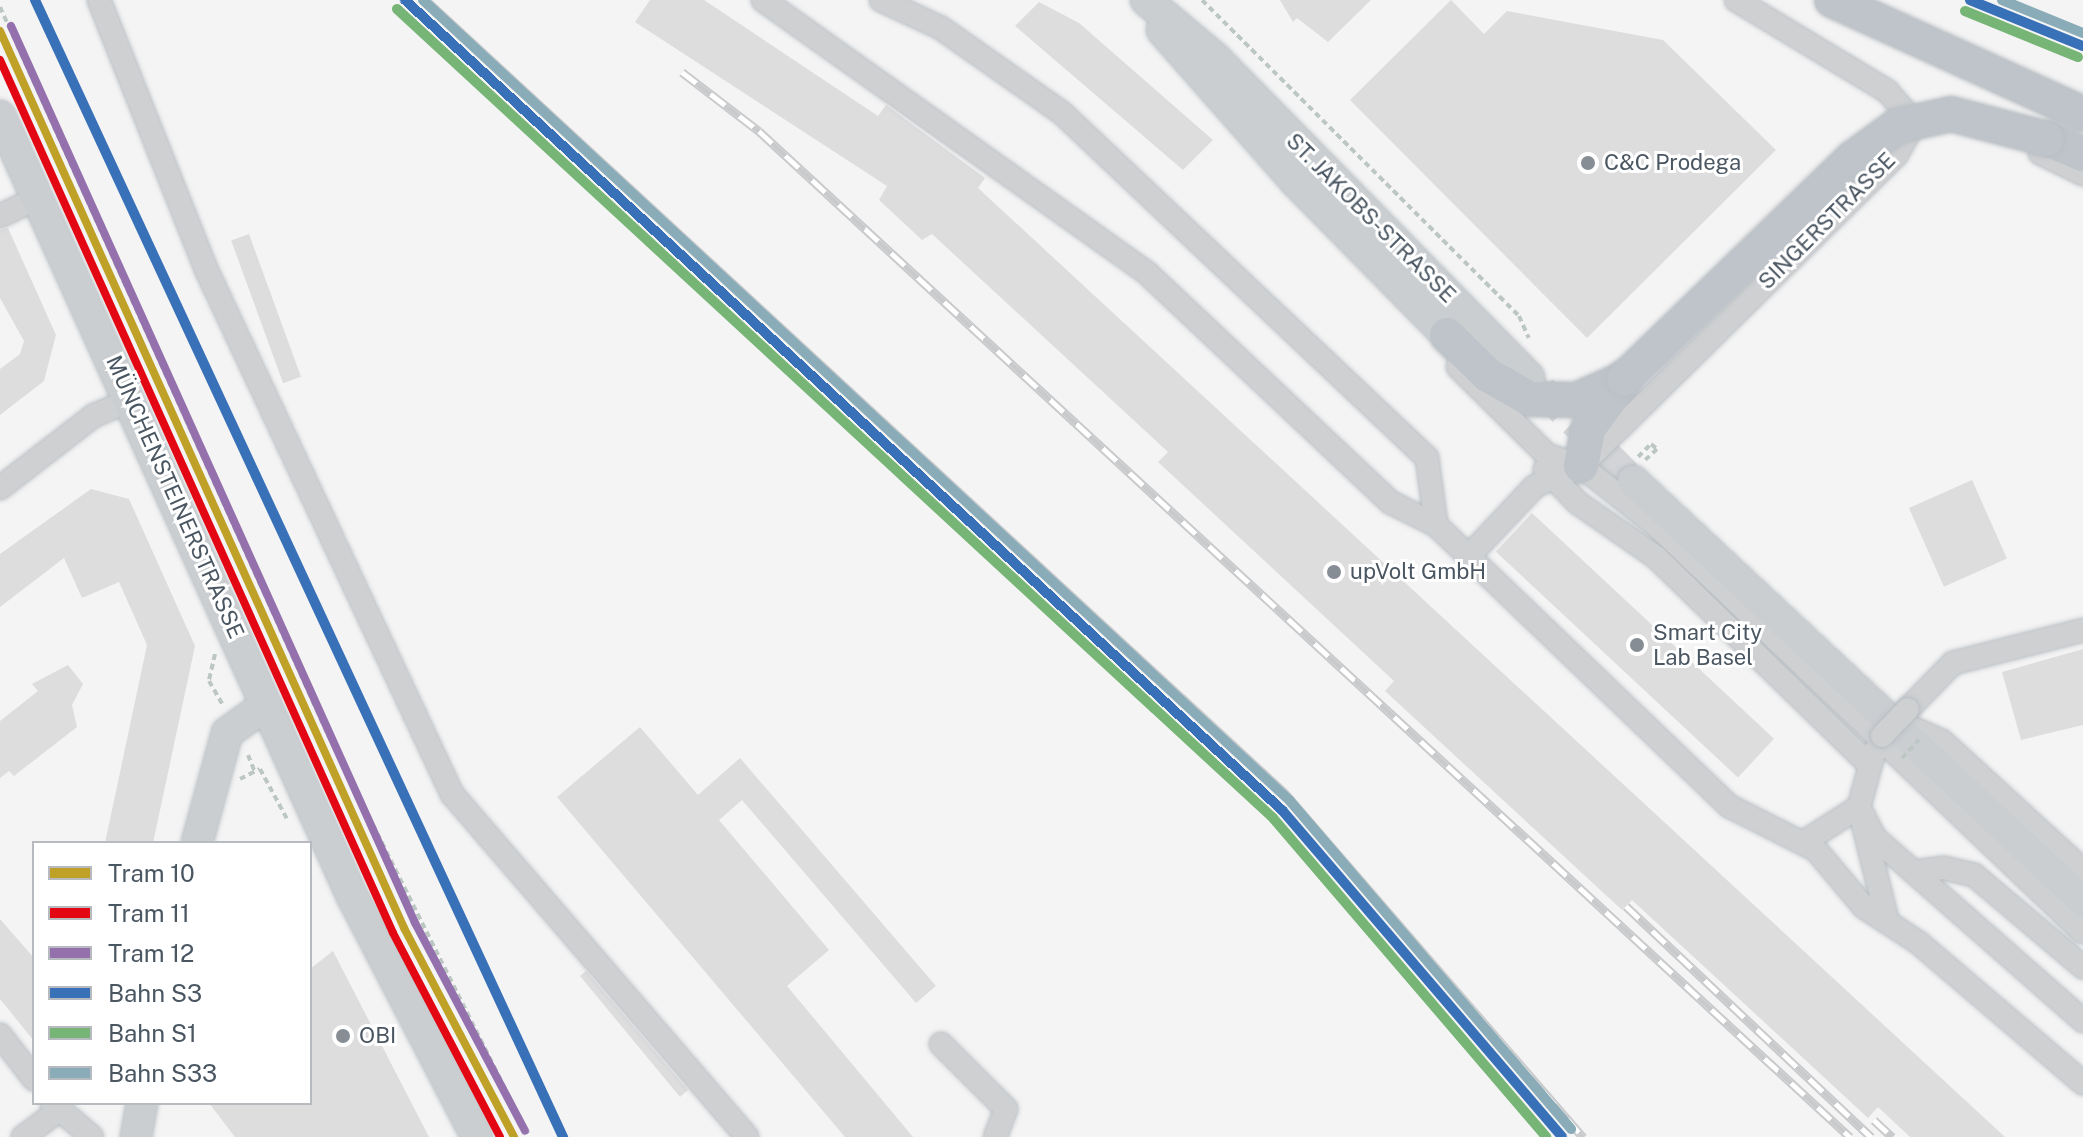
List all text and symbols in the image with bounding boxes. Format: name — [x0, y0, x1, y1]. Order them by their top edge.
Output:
street label: ST. JAKOBS-STRASSE — [1281, 128, 1461, 308]
street label: SINGERSTRASSE — [1753, 147, 1901, 295]
place label: C&C Prodega — [1604, 150, 1741, 176]
marker: C&C Prodega — [1579, 154, 1597, 172]
street label: MÜNCHENSTEINERSTRASSE — [101, 351, 249, 643]
place label: upVolt GmbH — [1350, 559, 1486, 585]
marker: upVolt GmbH — [1325, 563, 1343, 581]
place label: Smart City Lab Basel — [1653, 619, 1762, 670]
marker: Smart City Lab Basel — [1628, 636, 1646, 654]
legend — [32, 841, 312, 1105]
text: Tram 10 — [108, 859, 195, 887]
text: Tram 11 — [108, 899, 190, 927]
text: Tram 12 — [108, 939, 194, 967]
text: Bahn S3 — [108, 979, 202, 1007]
text: Bahn S1 — [108, 1019, 197, 1047]
place label: OBI — [359, 1023, 396, 1049]
marker: OBI — [334, 1027, 352, 1045]
text: Bahn S33 — [108, 1059, 217, 1087]

